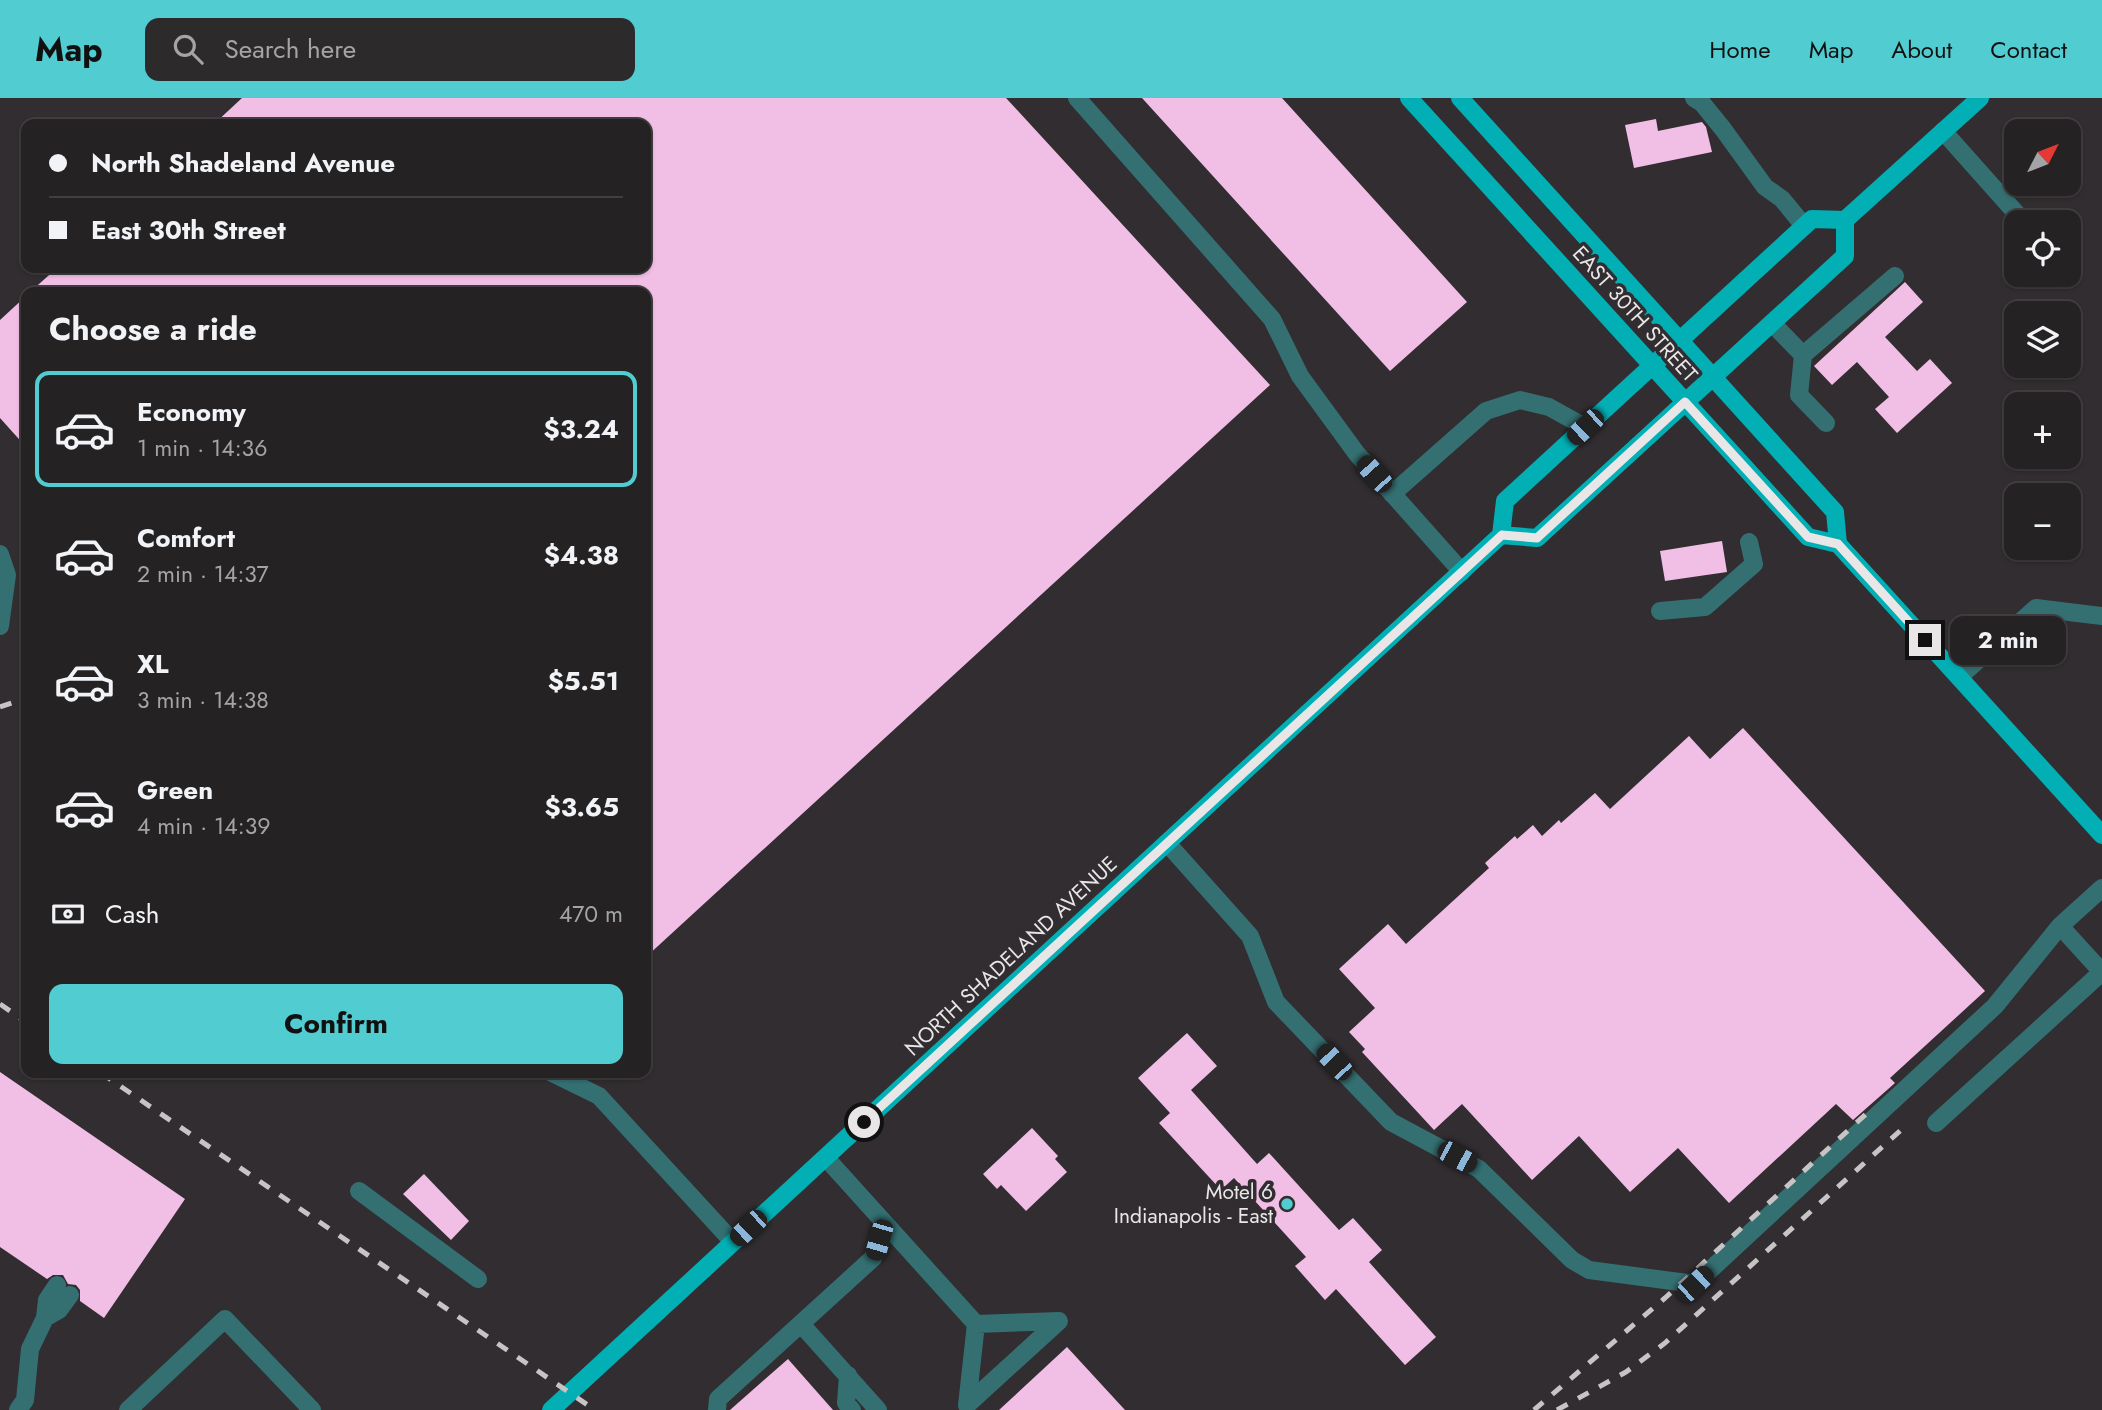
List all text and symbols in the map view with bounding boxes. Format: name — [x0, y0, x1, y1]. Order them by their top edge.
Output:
search box — [145, 18, 635, 81]
text: Map — [35, 26, 103, 73]
icon: search — [169, 30, 207, 68]
text: Search here — [225, 30, 356, 68]
text: Home — [1709, 32, 1771, 67]
text: Map — [1809, 32, 1853, 67]
text: About — [1891, 32, 1952, 67]
text: Contact — [1990, 32, 2067, 67]
north arrow — [2004, 119, 2081, 196]
map controls — [2004, 119, 2081, 560]
text: North Shadeland Avenue — [91, 144, 395, 182]
button: locate — [2004, 210, 2081, 287]
text: East 30th Street — [91, 211, 286, 249]
street label: EAST 30TH STREET — [1566, 239, 1705, 389]
button: layers — [2004, 301, 2081, 378]
text: Choose a ride — [49, 306, 257, 352]
button: + — [2004, 392, 2081, 469]
text: Economy — [137, 393, 246, 431]
icon: car — [53, 398, 116, 461]
car — [1563, 405, 1608, 449]
text: $3.24 — [543, 410, 619, 448]
text: 1 min · 14:36 — [137, 431, 267, 465]
car — [1353, 451, 1396, 497]
button: − — [2004, 483, 2081, 560]
text: Comfort — [137, 519, 235, 557]
icon: car — [53, 524, 116, 587]
text: $4.38 — [544, 536, 619, 574]
text: 2 min · 14:37 — [137, 557, 269, 591]
callout: 2 min — [1950, 616, 2065, 664]
text: 2 min — [1978, 623, 2038, 657]
route end — [1909, 624, 1941, 656]
text: XL — [137, 645, 169, 683]
icon: car — [53, 650, 116, 713]
text: $5.51 — [548, 662, 619, 700]
text: 3 min · 14:38 — [137, 683, 269, 717]
text: Green — [137, 771, 213, 809]
icon: car — [53, 776, 116, 839]
text: $3.65 — [545, 788, 619, 826]
text: 4 min · 14:39 — [137, 809, 270, 843]
street label: NORTH SHADELAND AVENUE — [898, 849, 1124, 1063]
icon: cash — [49, 895, 87, 933]
text: Cash — [105, 895, 159, 933]
text: 470 m — [559, 897, 623, 931]
button: Confirm — [49, 984, 623, 1064]
car — [1312, 1039, 1357, 1085]
route start — [848, 1106, 880, 1138]
car — [1434, 1138, 1481, 1176]
place label: Motel 6 Indianapolis - East — [1114, 1177, 1273, 1231]
marker: Motel 6 Indianapolis - East — [1279, 1196, 1295, 1212]
car — [726, 1206, 771, 1250]
car — [864, 1217, 895, 1263]
car — [1673, 1262, 1718, 1306]

